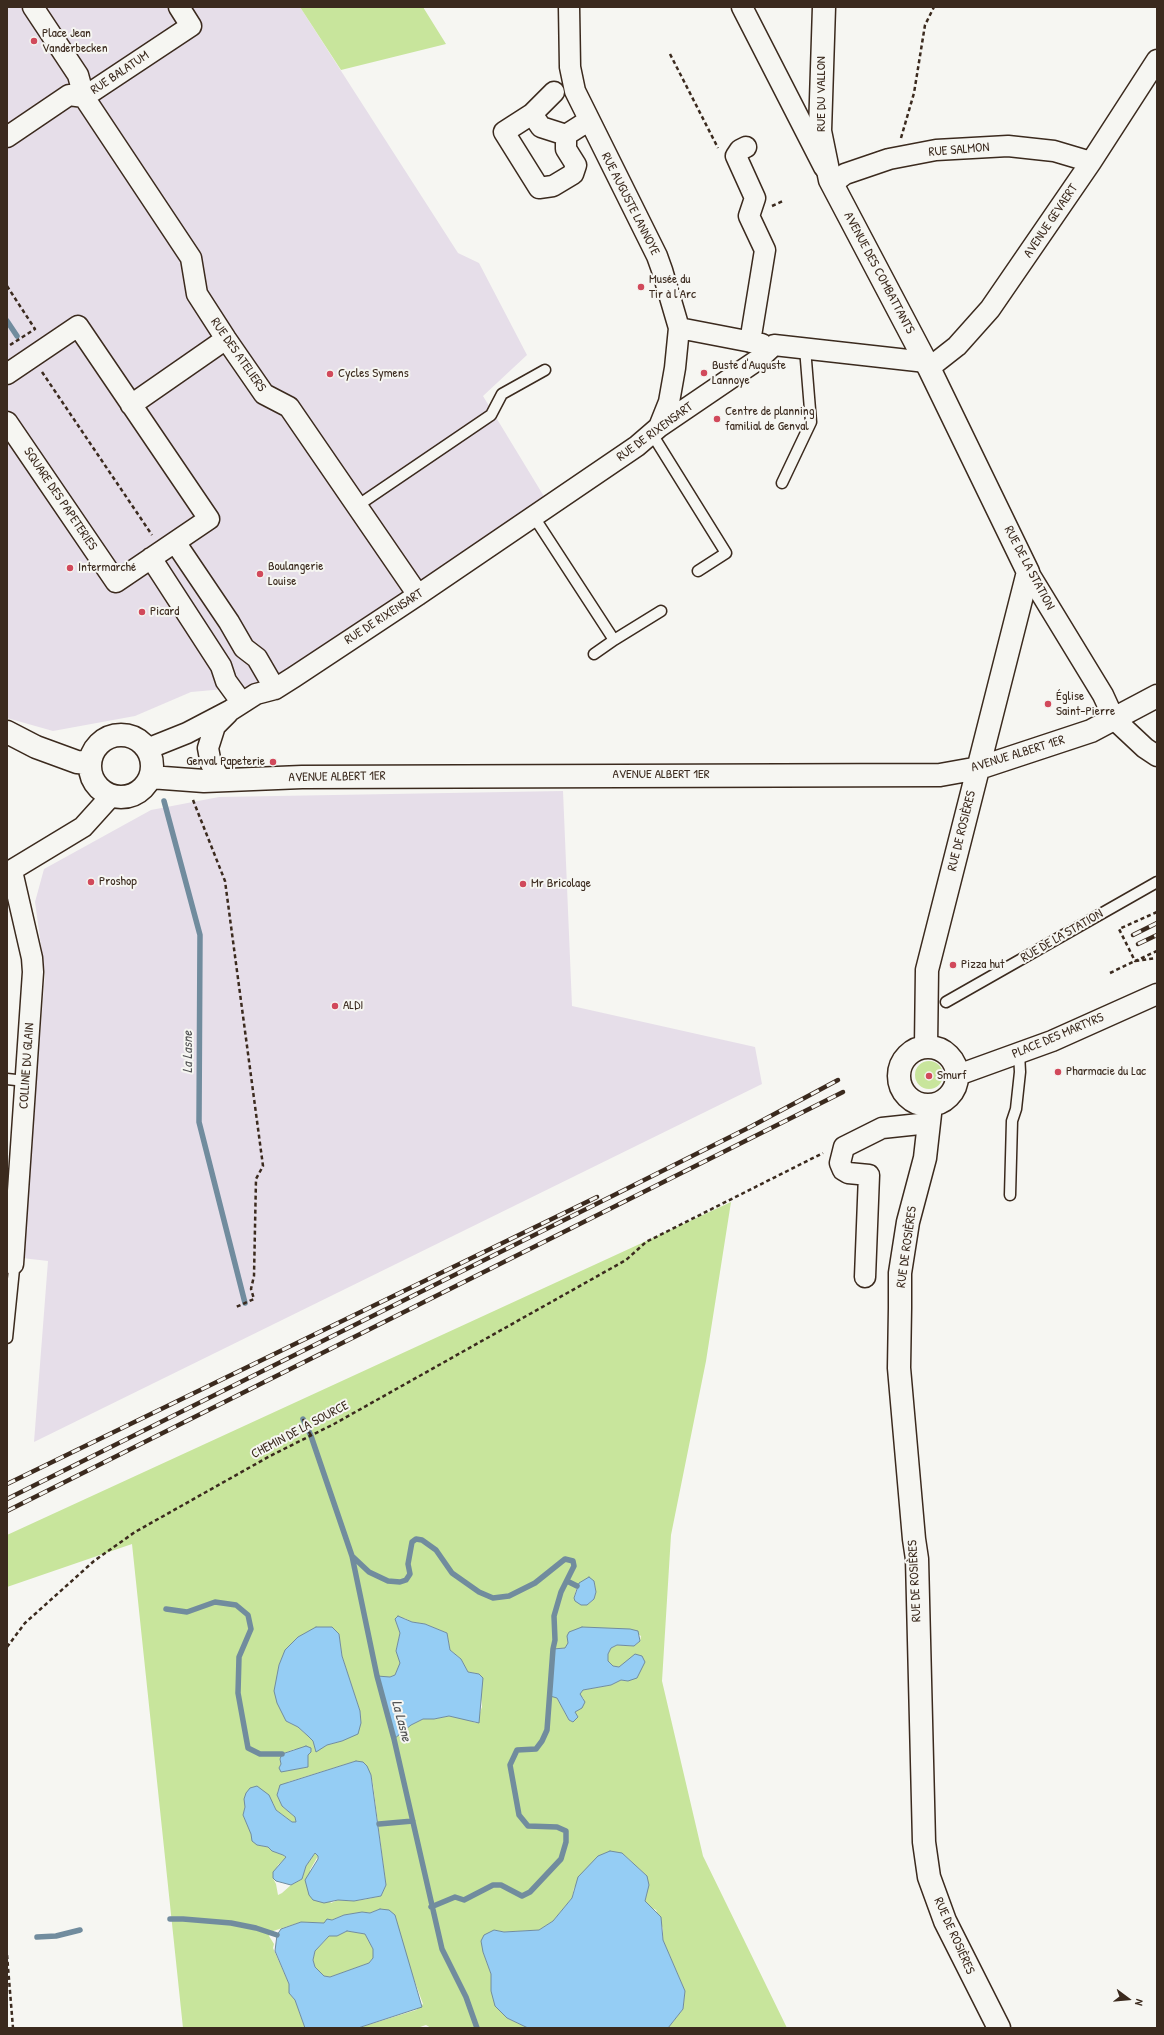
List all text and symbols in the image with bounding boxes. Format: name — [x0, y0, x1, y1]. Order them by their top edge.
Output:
place label: Place Jean Vanderbecken — [42, 26, 108, 57]
marker: Place Jean Vanderbecken — [29, 36, 39, 46]
street label: RUE BALATUM — [88, 48, 152, 98]
street label: RUE DU VALLON — [814, 56, 830, 132]
street label: RUE SALMON — [928, 140, 990, 160]
street label: RUE AUGUSTE LANNOYE — [597, 150, 663, 258]
street label: AVENUE GEVAERT — [1021, 181, 1081, 261]
street label: AVENUE DES COMBATTANTS — [840, 209, 918, 337]
place label: Musée du Tir à l'Arc — [649, 272, 696, 303]
marker: Musée du Tir à l'Arc — [636, 282, 646, 292]
street label: RUE DES ATELIERS — [207, 315, 269, 395]
place label: Buste d'Auguste Lannoye — [712, 358, 786, 389]
place label: Cycles Symens — [338, 366, 409, 382]
marker: Buste d'Auguste Lannoye — [699, 368, 709, 378]
marker: Cycles Symens — [325, 369, 335, 379]
street label: RUE DE RIXENSART — [614, 399, 696, 465]
place label: Centre de planning familial de Genval — [725, 404, 814, 435]
marker: Centre de planning familial de Genval — [712, 414, 722, 424]
street label: SQUARE DES PAPETERIES — [20, 445, 100, 553]
street label: RUE DE LA STATION — [1000, 523, 1058, 613]
place label: Boulangerie Louise — [268, 559, 324, 590]
place label: Intermarché — [78, 560, 136, 576]
marker: Intermarché — [65, 563, 75, 573]
marker: Boulangerie Louise — [255, 569, 265, 579]
street label: RUE DE RIXENSART — [342, 586, 426, 648]
place label: Picard — [150, 604, 179, 620]
marker: Picard — [137, 607, 147, 617]
place label: Église Saint-Pierre — [1056, 689, 1115, 720]
marker: Église Saint-Pierre — [1043, 699, 1053, 709]
street label: AVENUE ALBERT 1ER — [969, 732, 1067, 776]
place label: Genval Papeterie — [186, 754, 265, 770]
marker: Genval Papeterie — [268, 757, 278, 767]
street label: AVENUE ALBERT 1ER — [612, 767, 710, 783]
street label: AVENUE ALBERT 1ER — [288, 768, 386, 786]
street label: RUE DE ROSIÈRES — [944, 789, 980, 873]
place label: Proshop — [99, 874, 137, 890]
place label: Mr Bricolage — [531, 876, 591, 892]
marker: Proshop — [86, 877, 96, 887]
marker: Mr Bricolage — [518, 879, 528, 889]
street label: RUE DE LA STATION — [1018, 906, 1106, 966]
place label: Pizza hut — [961, 957, 1005, 973]
marker: Pizza hut — [948, 960, 958, 970]
place label: ALDI — [343, 998, 363, 1014]
marker: ALDI — [330, 1001, 340, 1011]
street label: PLACE DES MARTYRS — [1010, 1010, 1106, 1062]
street label: COLLINE DU GLAIN — [16, 1022, 38, 1110]
water label: La Lasne — [180, 1031, 196, 1073]
place label: Pharmacie du Lac — [1066, 1064, 1146, 1080]
marker: Pharmacie du Lac — [1053, 1067, 1063, 1077]
place label: Smurf — [937, 1068, 967, 1084]
marker: Smurf — [924, 1071, 934, 1081]
street label: RUE DE ROSIÈRES — [894, 1205, 920, 1289]
street label: CHEMIN DE LA SOURCE — [249, 1398, 351, 1462]
street label: RUE DE ROSIÈRES — [905, 1540, 925, 1622]
water label: La Lasne — [387, 1699, 415, 1743]
street label: RUE DE ROSIÈRES — [930, 1895, 978, 1977]
north arrow — [1108, 1979, 1148, 2019]
text: N — [1132, 1998, 1147, 2007]

